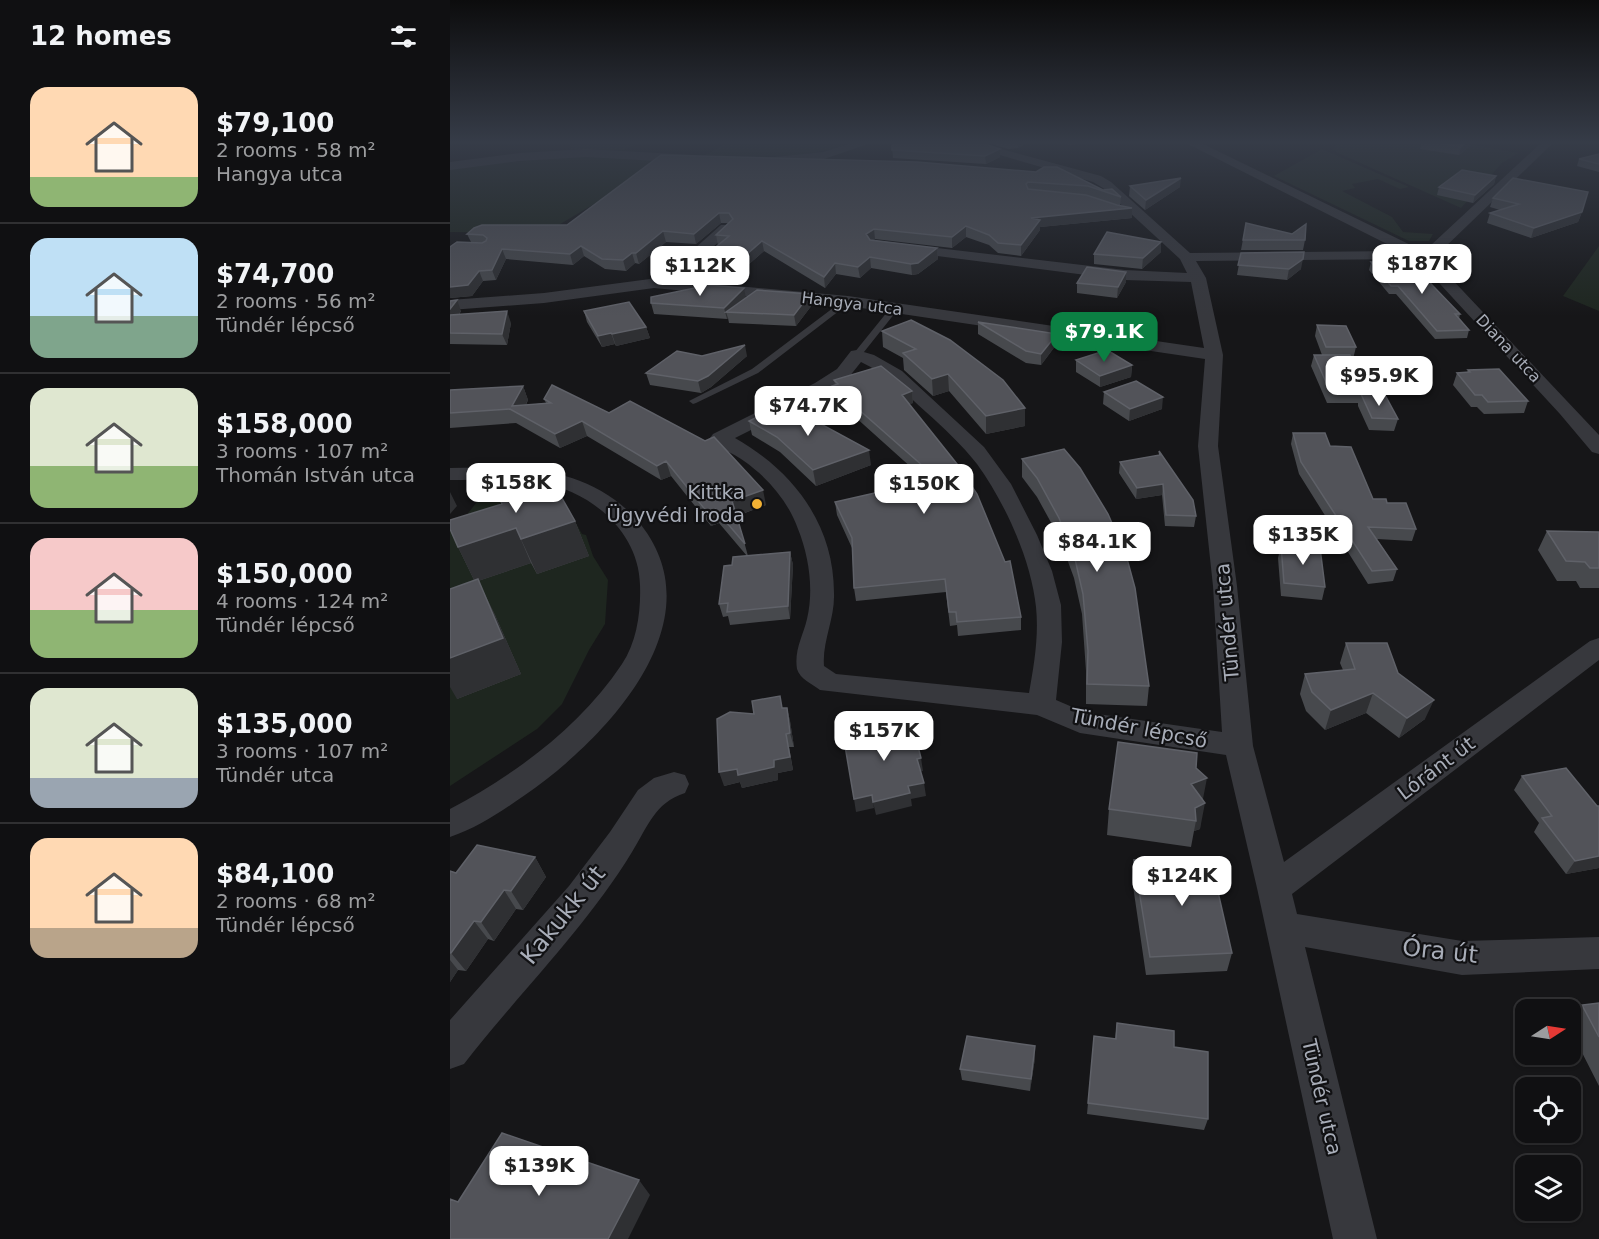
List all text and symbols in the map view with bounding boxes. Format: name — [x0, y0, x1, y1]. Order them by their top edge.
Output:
icon: filters — [387, 20, 420, 53]
text: 12 homes — [30, 21, 172, 51]
text: $79,100 — [216, 108, 334, 138]
icon: home — [78, 111, 150, 183]
text: 2 rooms · 58 m² — [216, 138, 376, 162]
text: Hangya utca — [216, 162, 343, 186]
pin: $187K — [1380, 244, 1464, 295]
pin: $112K — [658, 246, 742, 297]
text: $187K — [1386, 251, 1458, 275]
text: $112K — [664, 253, 736, 277]
text: $74,700 — [216, 259, 334, 289]
icon: home — [78, 262, 150, 334]
street label: Hangya utca — [800, 288, 903, 319]
text: 2 rooms · 56 m² — [216, 289, 376, 313]
street label: Diana utca — [1472, 310, 1545, 386]
pin: $79.1K — [1055, 312, 1153, 363]
text: Tündér lépcső — [216, 313, 355, 337]
text: $79.1K — [1065, 319, 1143, 343]
pin: $95.9K — [1330, 356, 1428, 407]
text: $95.9K — [1340, 363, 1418, 387]
pin: $74.7K — [759, 386, 857, 437]
text: $74.7K — [769, 393, 847, 417]
text: $158,000 — [216, 409, 353, 439]
icon: home — [78, 412, 150, 484]
text: 3 rooms · 107 m² — [216, 439, 388, 463]
text: Thomán István utca — [216, 463, 415, 487]
pin: $158K — [474, 463, 558, 514]
pin: $150K — [882, 464, 966, 515]
text: $158K — [480, 470, 552, 494]
text: $150K — [888, 471, 960, 495]
place label: Kittka Ügyvédi Iroda — [606, 480, 745, 527]
marker: Kittka Ügyvédi Iroda — [750, 497, 764, 511]
pin: $135K — [1261, 515, 1345, 566]
pin: $84.1K — [1048, 522, 1146, 573]
text: $135K — [1267, 522, 1339, 546]
text: $84.1K — [1058, 529, 1136, 553]
text: $150,000 — [216, 559, 353, 589]
icon: home — [78, 562, 150, 634]
street label: Tündér utca — [1210, 562, 1244, 683]
text: 4 rooms · 124 m² — [216, 589, 388, 613]
text: Tündér lépcső — [216, 613, 355, 637]
street label: Tündér lépcső — [1068, 703, 1209, 753]
text: $135,000 — [216, 709, 353, 739]
pin: $157K — [842, 711, 926, 762]
icon: home — [78, 712, 150, 784]
text: $157K — [848, 718, 920, 742]
street label: Lóránt út — [1392, 731, 1480, 805]
text: 3 rooms · 107 m² — [216, 739, 388, 763]
text: Tündér utca — [216, 763, 334, 787]
pin: $124K — [1140, 856, 1224, 907]
text: $84,100 — [216, 859, 334, 889]
street label: Kakukk út — [515, 860, 611, 970]
icon: home — [78, 862, 150, 934]
text: $124K — [1146, 863, 1218, 887]
text: 2 rooms · 68 m² — [216, 889, 376, 913]
text: Tündér lépcső — [216, 913, 355, 937]
street label: Óra út — [1401, 931, 1479, 969]
north arrow — [1515, 999, 1581, 1065]
map controls — [1515, 999, 1581, 1221]
street label: Tündér utca — [1297, 1036, 1347, 1157]
button: locate — [1515, 1077, 1581, 1143]
pin: $139K — [497, 1146, 581, 1197]
text: $139K — [503, 1153, 575, 1177]
button: layers — [1515, 1155, 1581, 1221]

